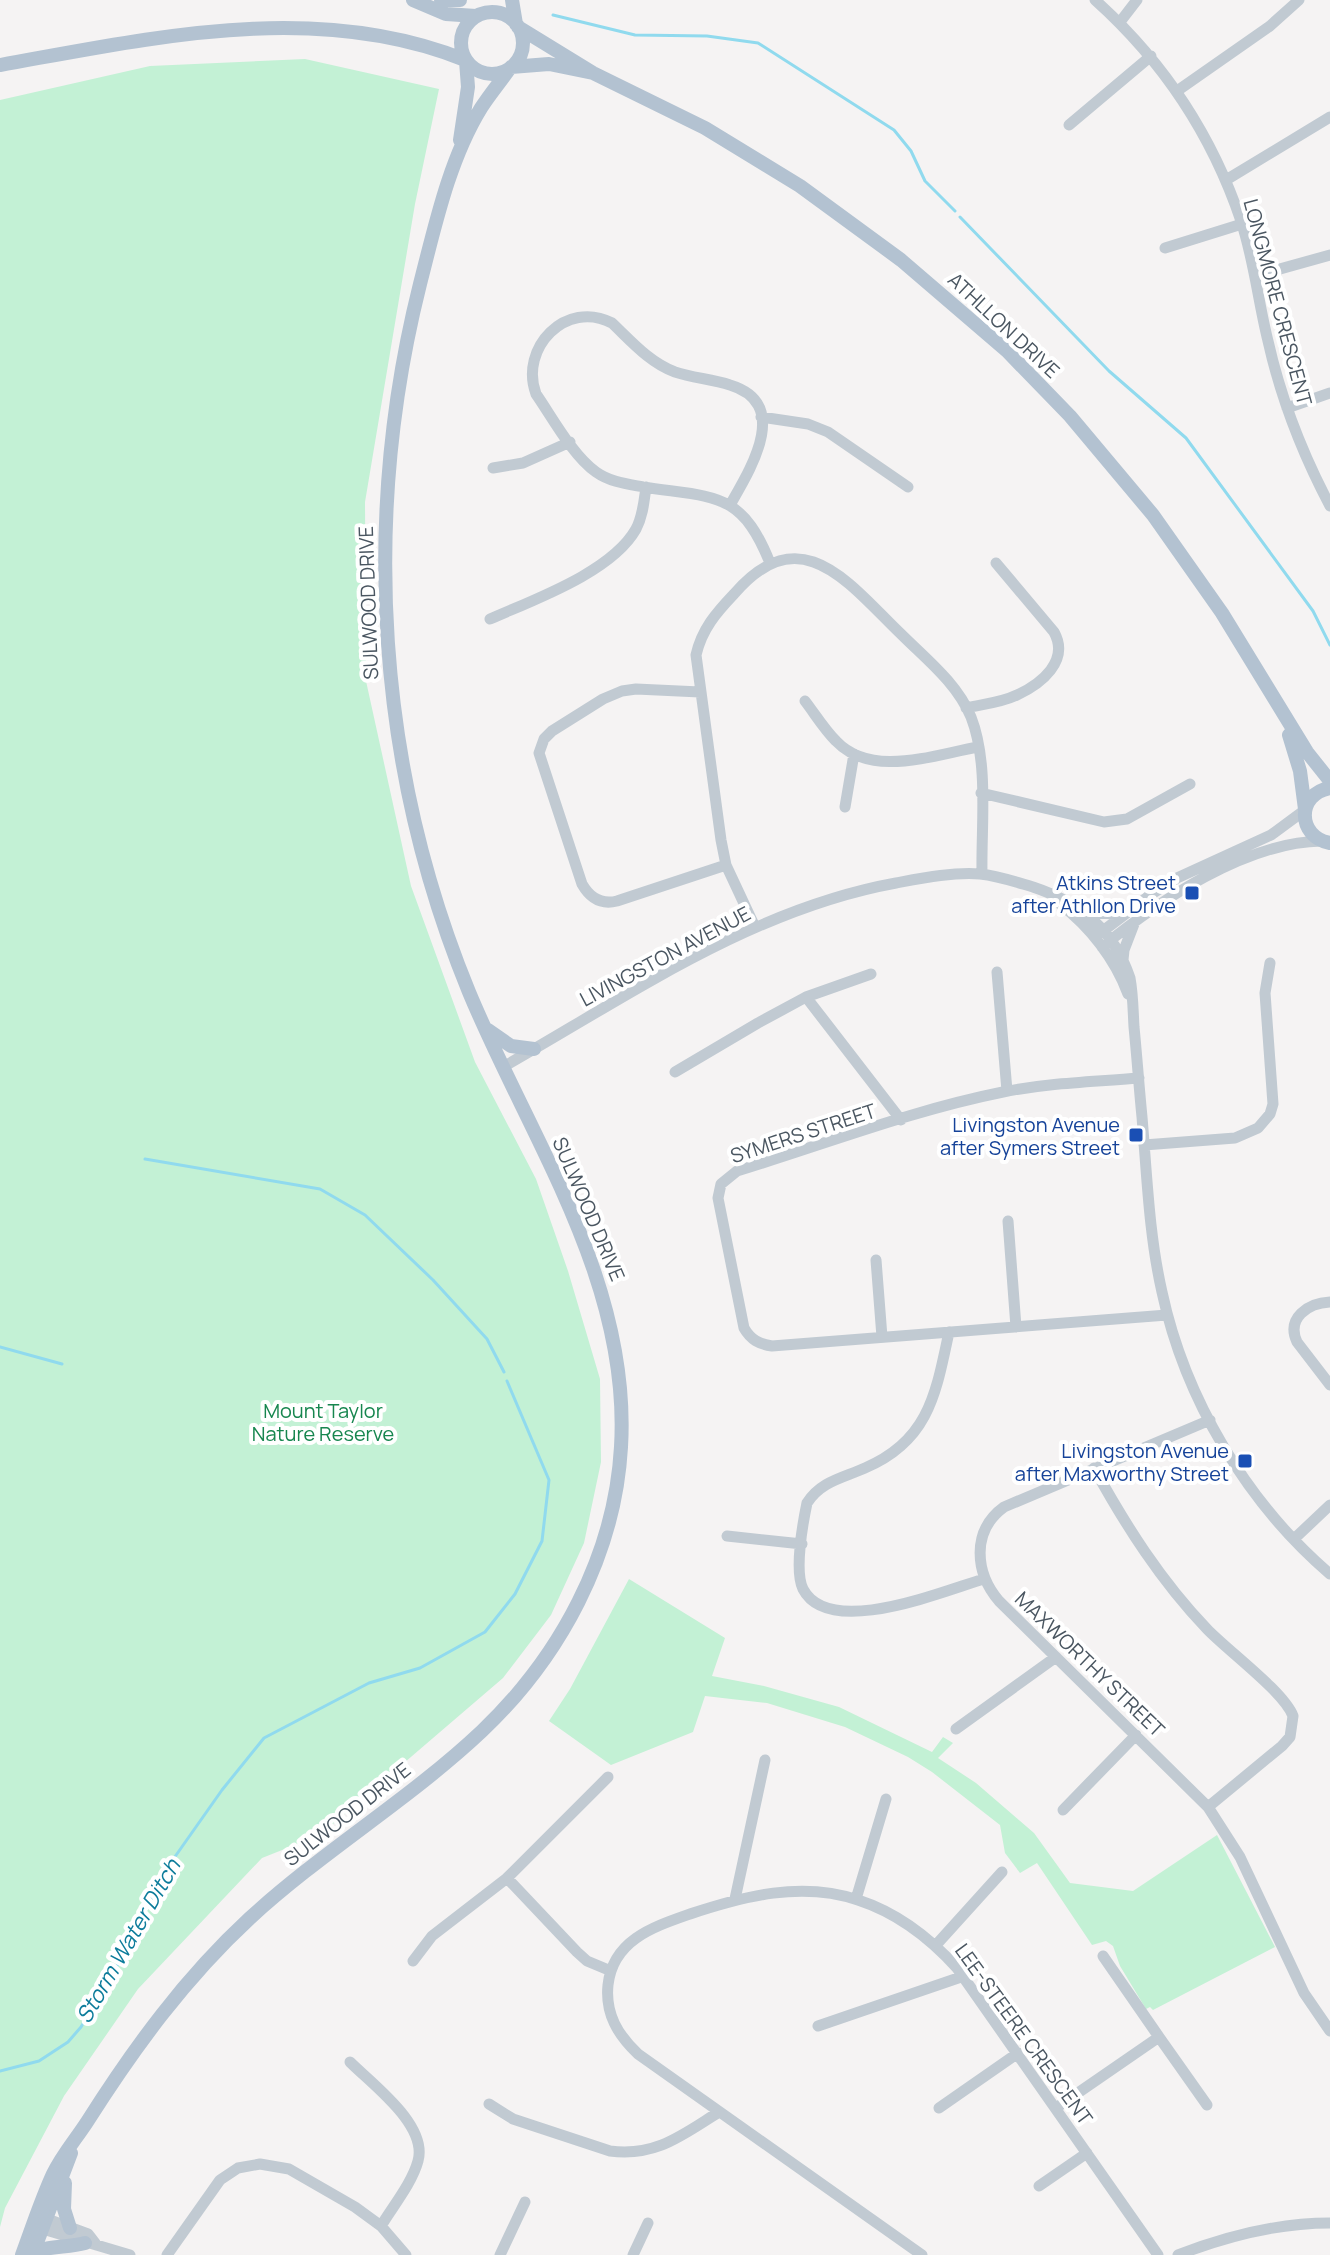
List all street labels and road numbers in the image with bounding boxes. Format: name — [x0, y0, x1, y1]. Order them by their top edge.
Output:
street label: LONGMORE CRESCENT — [1237, 196, 1319, 408]
street label: ATHLLON DRIVE — [942, 266, 1066, 384]
street label: SULWOOD DRIVE — [352, 526, 384, 680]
street label: LIVINGSTON AVENUE — [575, 900, 755, 1012]
street label: SYMERS STREET — [727, 1097, 879, 1169]
street label: SULWOOD DRIVE — [547, 1133, 631, 1285]
street label: MAXWORTHY STREET — [1009, 1585, 1171, 1743]
street label: SULWOOD DRIVE — [278, 1756, 416, 1872]
street label: LEE-STEERE CRESCENT — [949, 1938, 1099, 2130]

